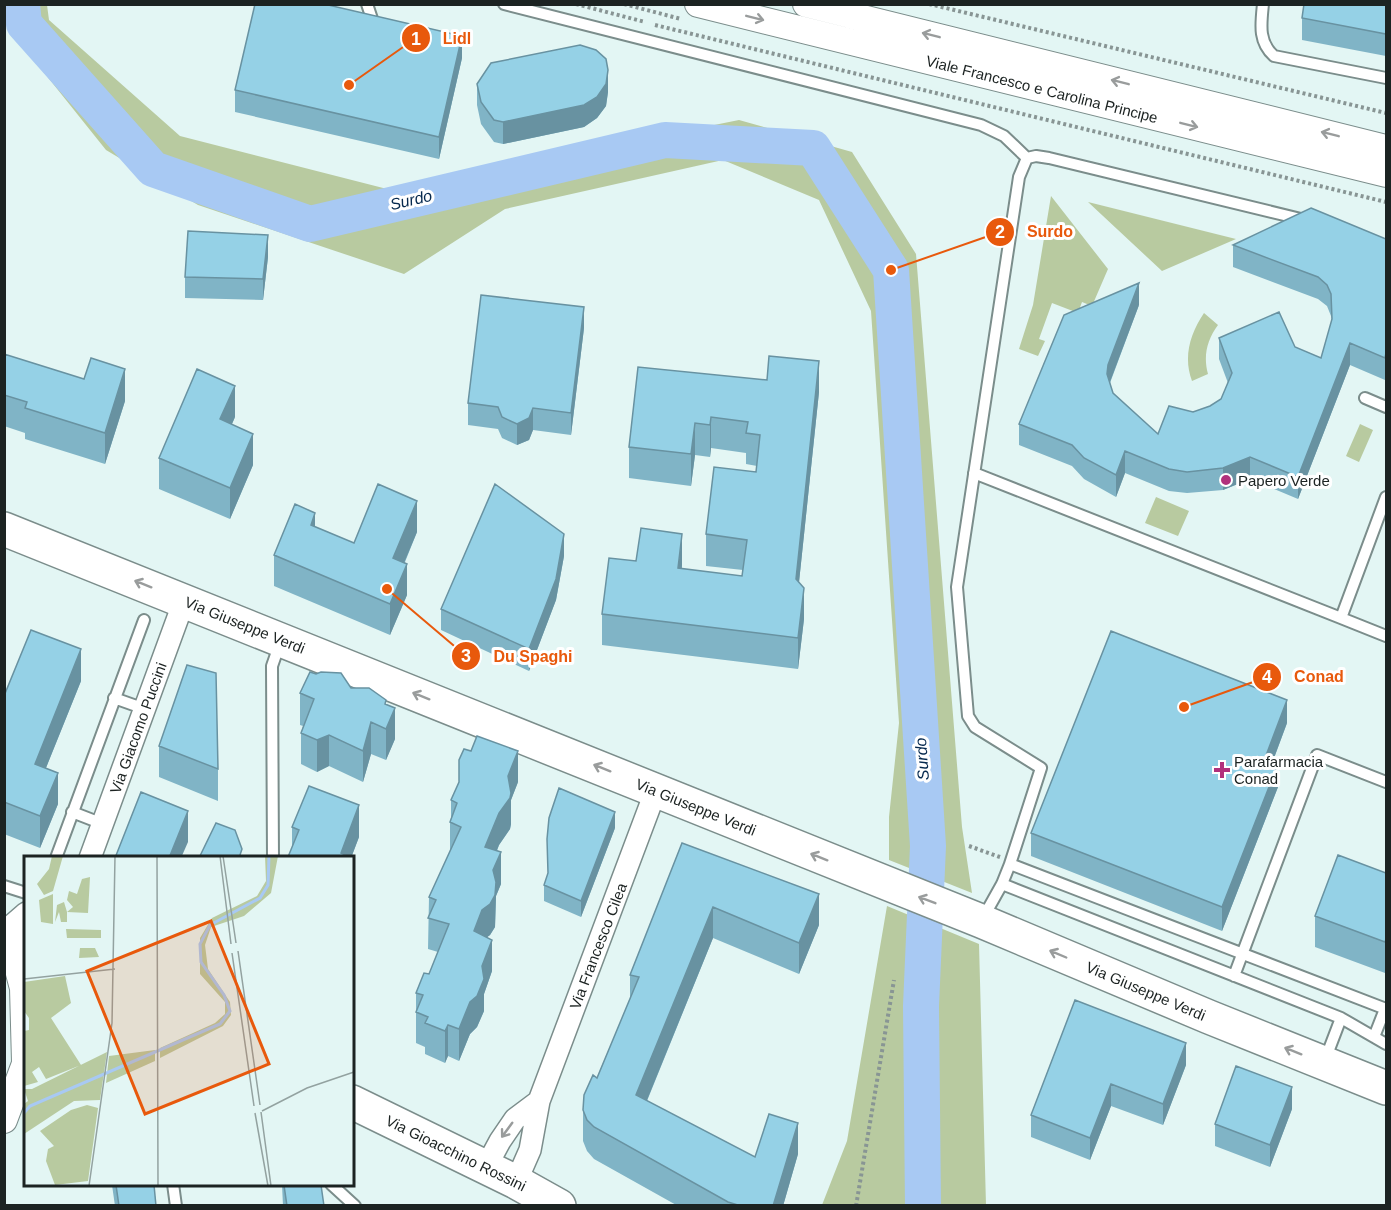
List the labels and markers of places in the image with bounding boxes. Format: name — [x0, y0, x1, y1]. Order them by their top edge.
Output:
callout: Lidl — [401, 21, 483, 55]
callout: Surdo — [985, 215, 1085, 249]
place label: Papero Verde — [1238, 472, 1330, 489]
marker: Papero Verde — [1219, 473, 1233, 487]
callout: Du Spaghi — [451, 639, 585, 673]
callout: Conad — [1252, 660, 1356, 694]
place label: Parafarmacia Conad — [1234, 753, 1324, 787]
marker: Parafarmacia Conad — [1215, 763, 1229, 777]

